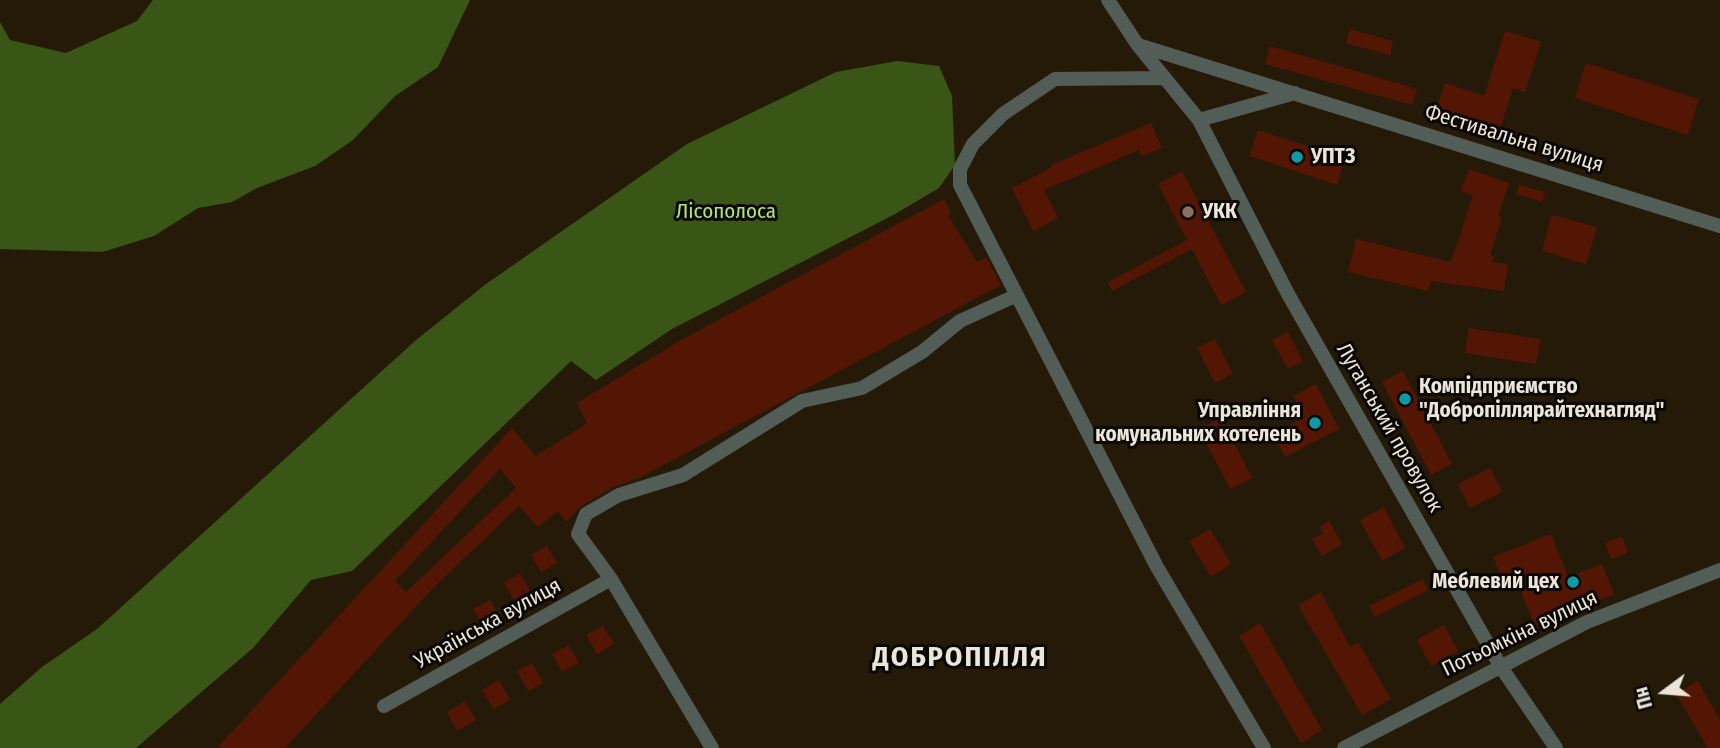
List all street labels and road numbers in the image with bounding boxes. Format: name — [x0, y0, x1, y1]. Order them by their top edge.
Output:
street label: Фестивальна вулиця — [1422, 100, 1606, 178]
street label: Луганський провулок — [1330, 339, 1448, 517]
street label: Українська вулиця — [410, 573, 566, 675]
street label: Потьомкіна вулиця — [1438, 585, 1602, 683]

